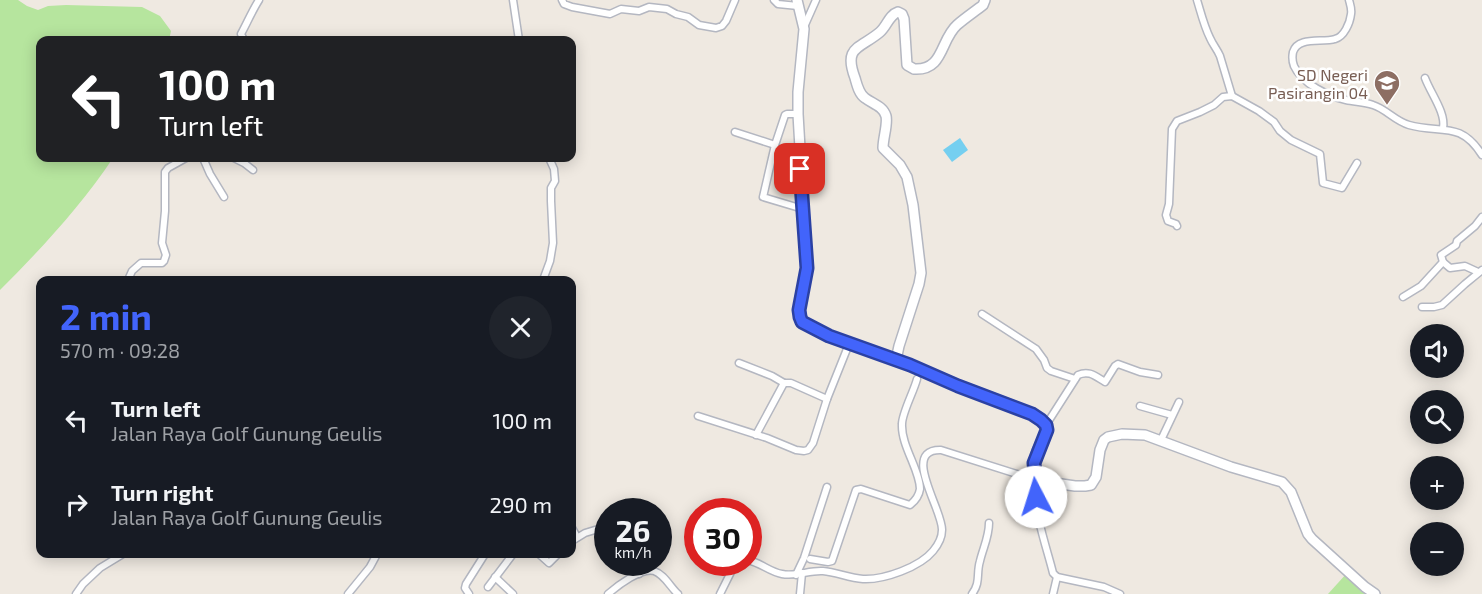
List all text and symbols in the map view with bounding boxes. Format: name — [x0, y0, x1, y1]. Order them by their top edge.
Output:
text: 100 m — [159, 58, 276, 108]
icon: left — [60, 60, 138, 138]
place label: SD Negeri Pasirangin 04 — [1268, 65, 1368, 102]
school or university icon: SD Negeri Pasirangin 04 — [1372, 68, 1402, 106]
text: Turn left — [159, 109, 263, 141]
pin — [774, 143, 825, 194]
icon: arrive — [783, 152, 816, 185]
text: 2 min — [60, 294, 152, 337]
button: close — [489, 296, 552, 359]
map controls — [1410, 324, 1464, 576]
button: sound — [1410, 324, 1464, 378]
text: 570 m · 09:28 — [60, 338, 180, 362]
button: search — [1410, 390, 1464, 444]
text: Turn left — [111, 395, 200, 421]
icon: left — [60, 404, 93, 437]
text: 100 m — [493, 407, 552, 433]
text: Jalan Raya Golf Gunung Geulis — [111, 421, 382, 445]
button: + — [1410, 456, 1464, 510]
position arrow — [1004, 465, 1068, 529]
text: Turn right — [111, 479, 213, 505]
icon: right — [60, 488, 93, 521]
text: 290 m — [490, 491, 552, 517]
speed limit sign: 30 — [684, 498, 762, 576]
text: Jalan Raya Golf Gunung Geulis — [111, 505, 382, 529]
text: 26 — [615, 512, 651, 548]
button: − — [1410, 522, 1464, 576]
text: km/h — [614, 543, 652, 561]

